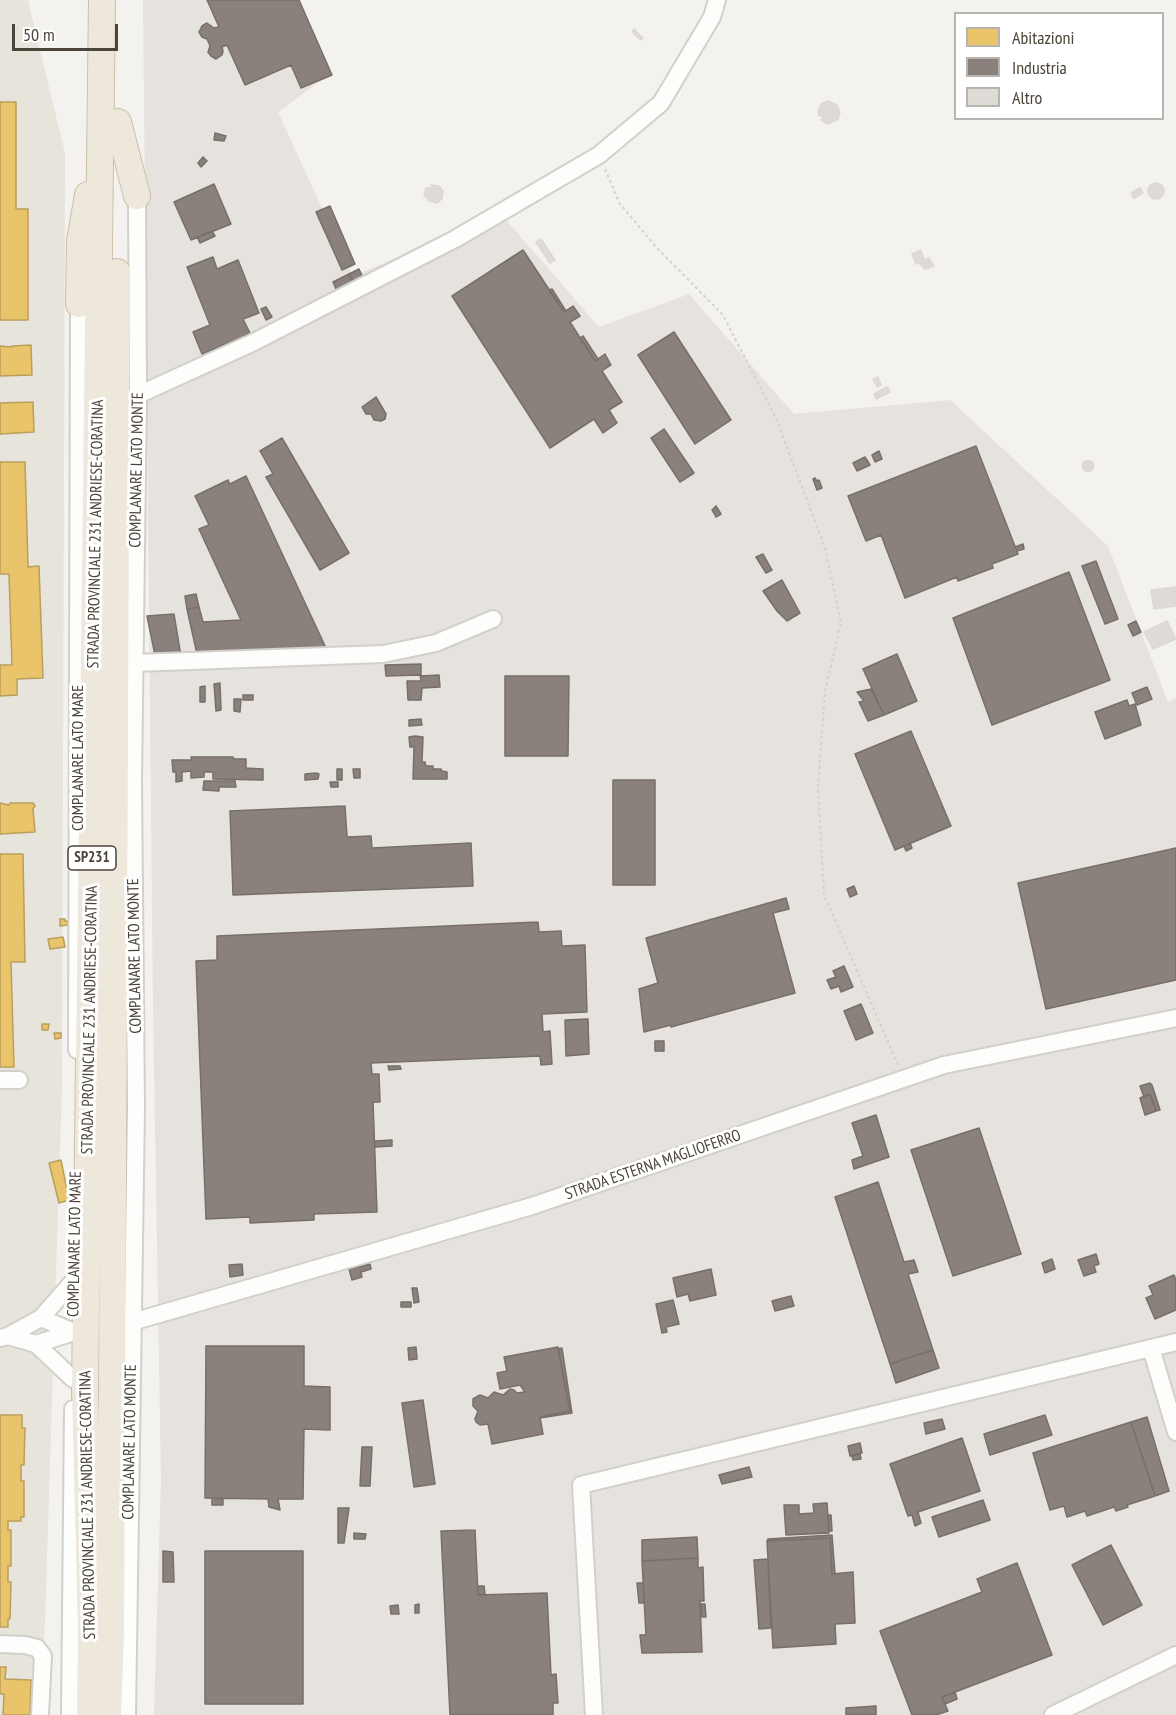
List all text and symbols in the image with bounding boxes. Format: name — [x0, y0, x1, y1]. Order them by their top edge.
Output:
scale bar — [15, 12, 122, 50]
legend — [954, 12, 1164, 120]
text: 50 m — [23, 23, 55, 46]
text: Abitazioni — [1012, 26, 1074, 49]
text: Industria — [1012, 56, 1067, 79]
text: Altro — [1012, 86, 1042, 109]
street label: COMPLANARE LATO MONTE — [126, 392, 148, 548]
street label: STRADA PROVINCIALE 231 ANDRIESE-CORATINA — [84, 399, 108, 669]
street label: COMPLANARE LATO MARE — [68, 685, 88, 831]
road number: SP231 — [68, 846, 116, 870]
street label: COMPLANARE LATO MONTE — [124, 878, 146, 1034]
street label: STRADA PROVINCIALE 231 ANDRIESE-CORATINA — [78, 885, 102, 1155]
street label: STRADA ESTERNA MAGLIOFERRO — [563, 1126, 743, 1204]
street label: COMPLANARE LATO MARE — [64, 1171, 86, 1317]
street label: COMPLANARE LATO MONTE — [119, 1364, 141, 1520]
street label: STRADA PROVINCIALE 231 ANDRIESE-CORATINA — [76, 1370, 100, 1640]

